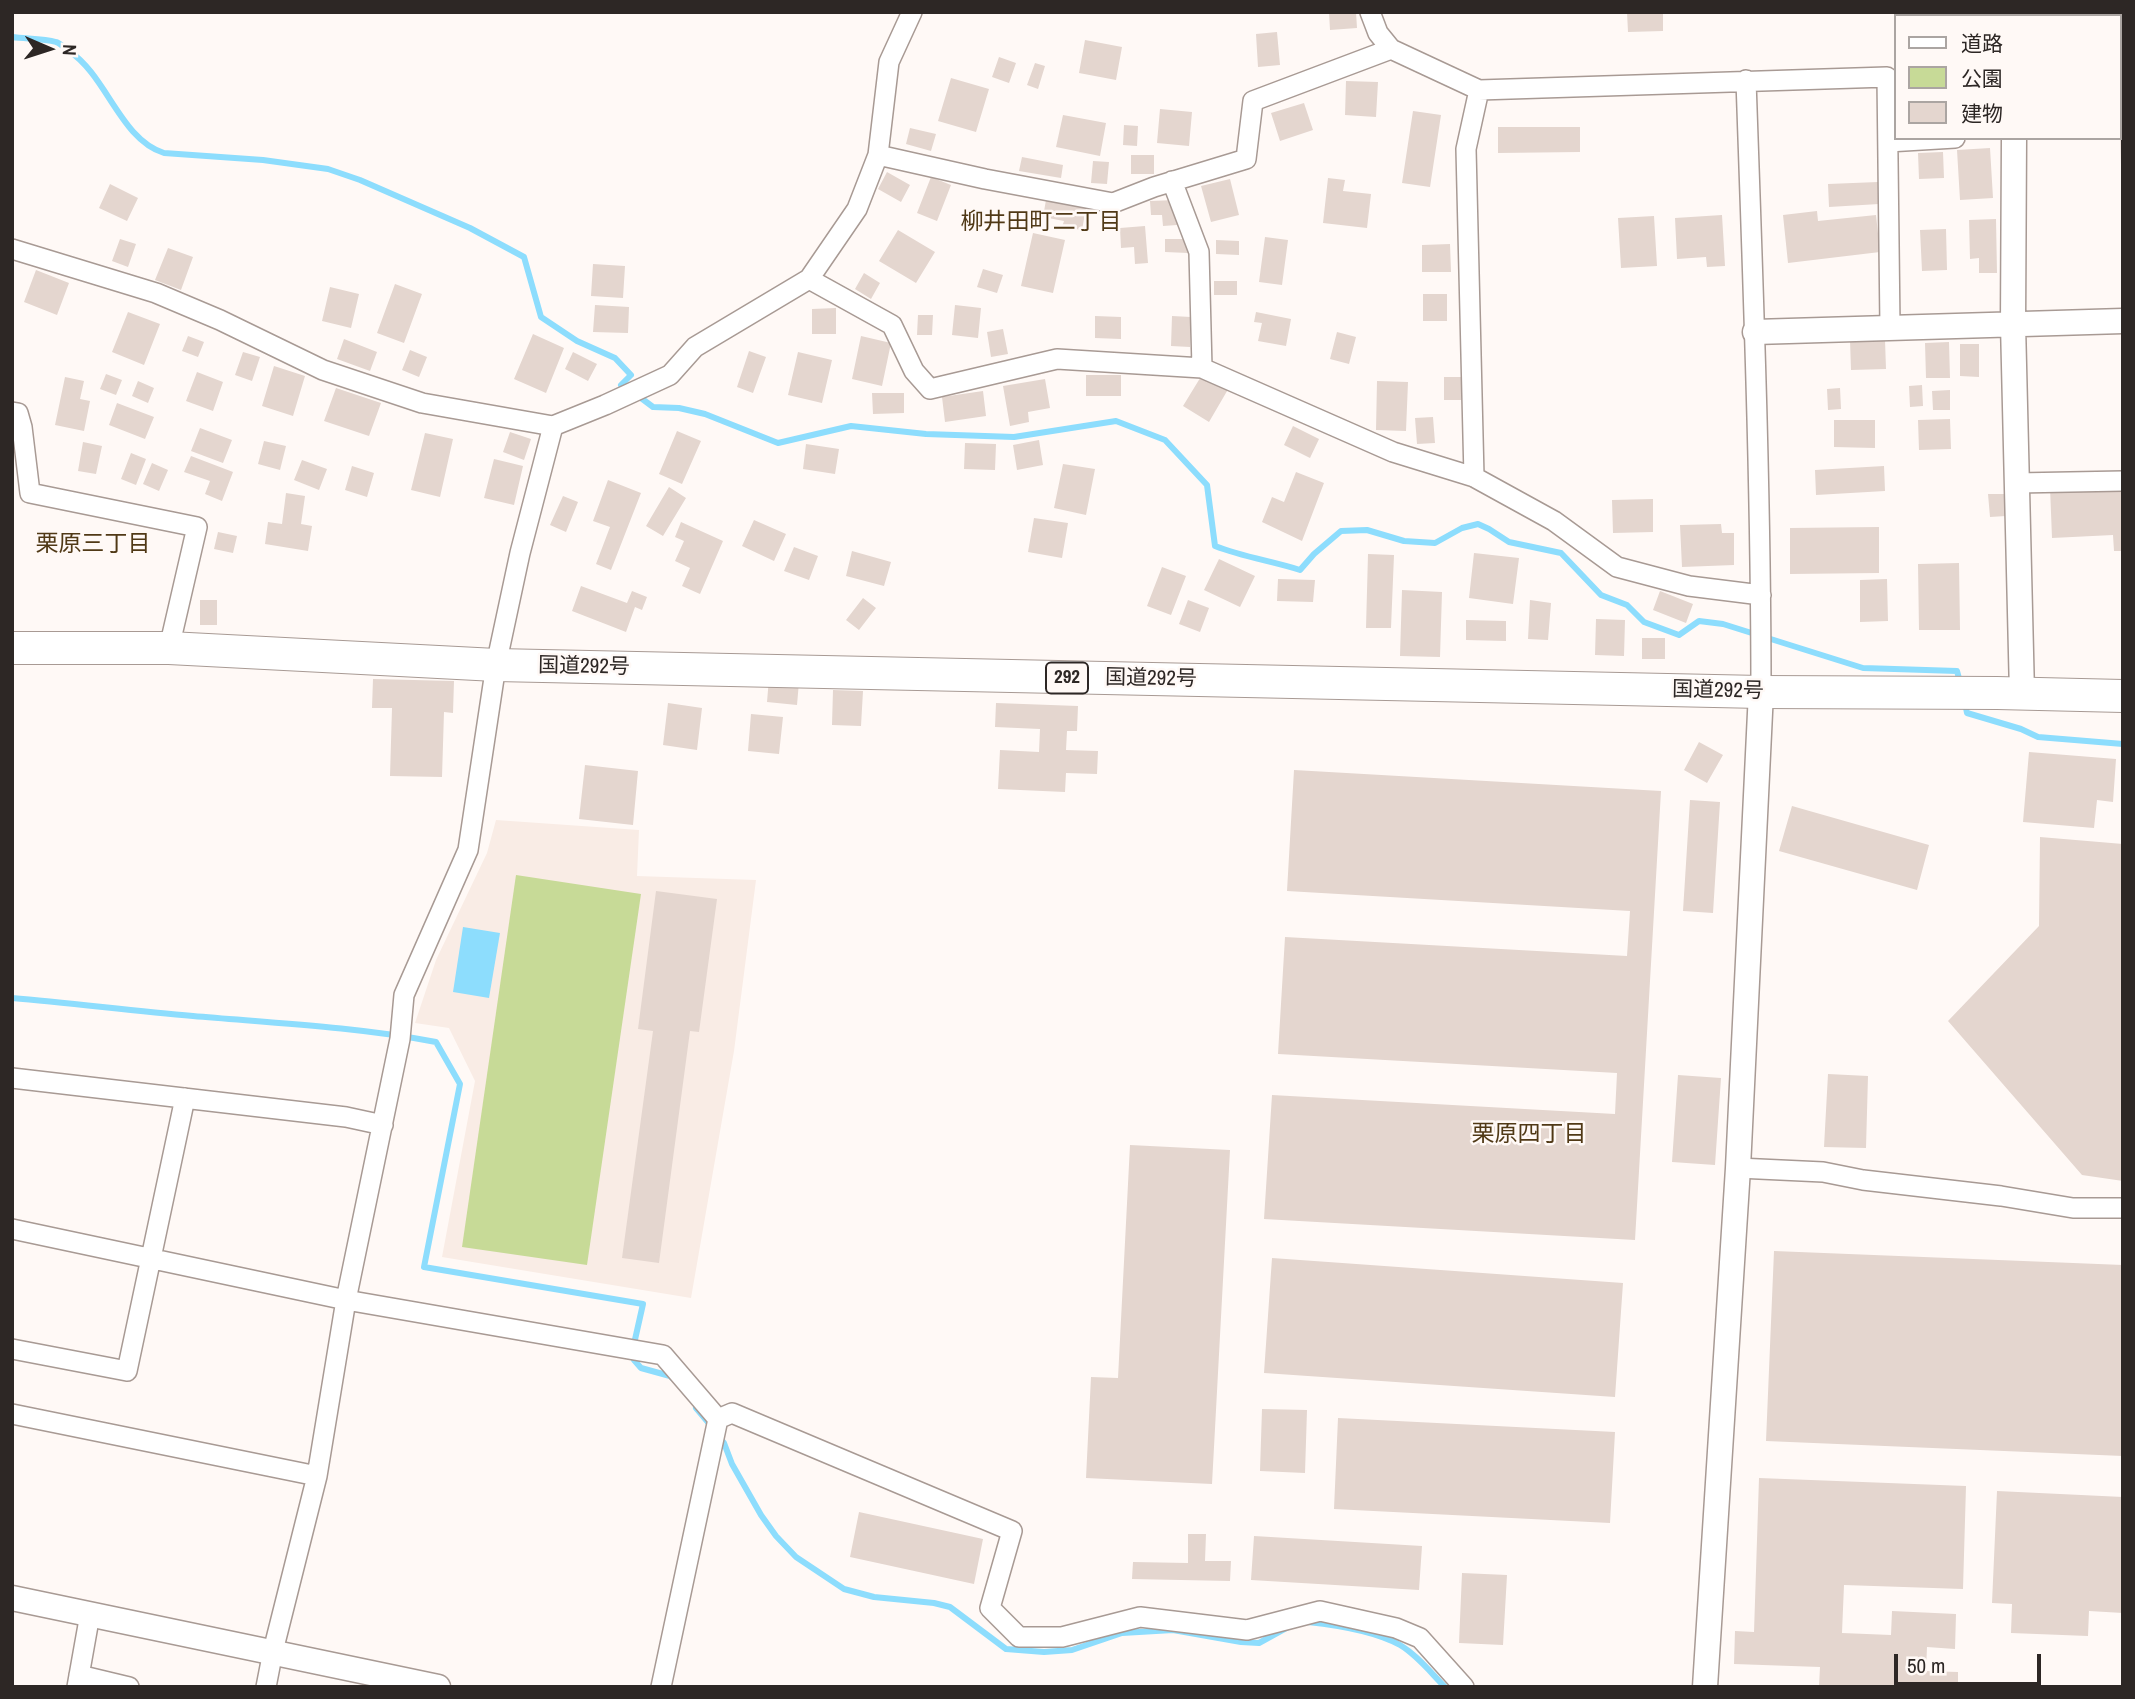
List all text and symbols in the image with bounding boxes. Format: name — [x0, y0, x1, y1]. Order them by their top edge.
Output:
north arrow — [14, 14, 84, 84]
legend — [1894, 14, 2121, 140]
text: 道路 — [1961, 29, 2003, 58]
text: N — [57, 44, 83, 56]
text: 公園 — [1961, 64, 2003, 93]
text: 建物 — [1961, 99, 2003, 128]
district label: 柳井田町二丁目 — [961, 209, 1121, 237]
district label: 栗原三丁目 — [36, 531, 150, 559]
street label: 国道292号 — [538, 654, 630, 680]
road number: 292 — [1046, 663, 1088, 694]
street label: 国道292号 — [1105, 666, 1197, 692]
street label: 国道292号 — [1672, 678, 1764, 704]
district label: 栗原四丁目 — [1472, 1121, 1586, 1149]
scale bar — [1897, 1640, 2044, 1684]
text: 50 m — [1907, 1651, 1945, 1680]

